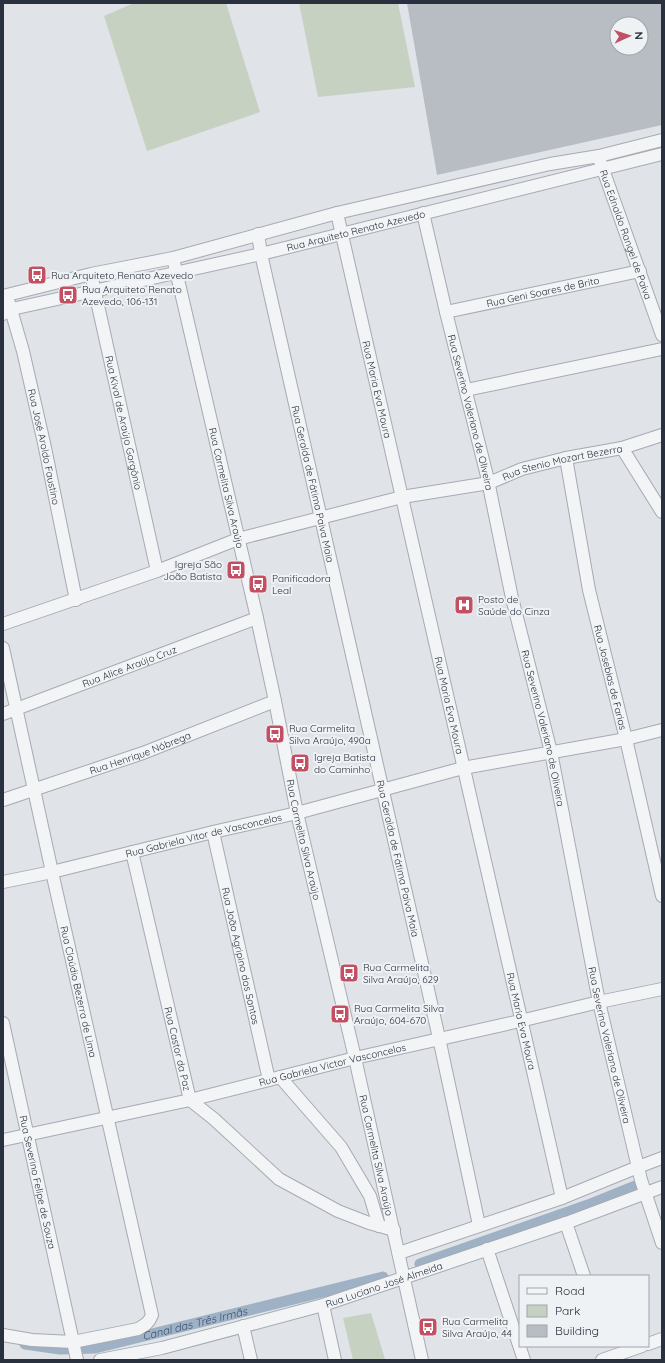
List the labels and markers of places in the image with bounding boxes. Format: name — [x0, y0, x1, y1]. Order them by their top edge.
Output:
bus stop icon: Rua Arquiteto Renato Azevedo — [26, 264, 48, 286]
place label: Rua Arquiteto Renato Azevedo — [51, 269, 193, 282]
place label: Rua Arquiteto Renato Azevedo, 106-131 — [82, 283, 182, 308]
bus stop icon: Rua Arquiteto Renato Azevedo, 106-131 — [57, 284, 79, 306]
place label: Igreja São João Batista — [163, 558, 222, 583]
bus stop icon: Igreja São João Batista — [225, 559, 247, 581]
place label: Panificadora Leal — [272, 572, 331, 597]
bus stop icon: Panificadora Leal — [247, 573, 269, 595]
place label: Posto de Saúde do Cinza — [478, 593, 550, 618]
hospital icon: Posto de Saúde do Cinza — [453, 594, 475, 616]
place label: Rua Carmelita Silva Araújo, 490a — [289, 722, 371, 747]
bus stop icon: Rua Carmelita Silva Araújo, 490a — [264, 723, 286, 745]
place label: Igreja Batista do Caminho — [314, 751, 376, 776]
bus stop icon: Igreja Batista do Caminho — [289, 752, 311, 774]
place label: Rua Carmelita Silva Araújo, 629 — [363, 961, 439, 986]
bus stop icon: Rua Carmelita Silva Araújo, 629 — [338, 962, 360, 984]
place label: Rua Carmelita Silva Araújo, 604-670 — [354, 1002, 444, 1027]
bus stop icon: Rua Carmelita Silva Araújo, 604-670 — [329, 1003, 351, 1025]
place label: Rua Carmelita Silva Araújo, 44 — [442, 1315, 512, 1340]
bus stop icon: Rua Carmelita Silva Araújo, 44 — [417, 1316, 439, 1338]

